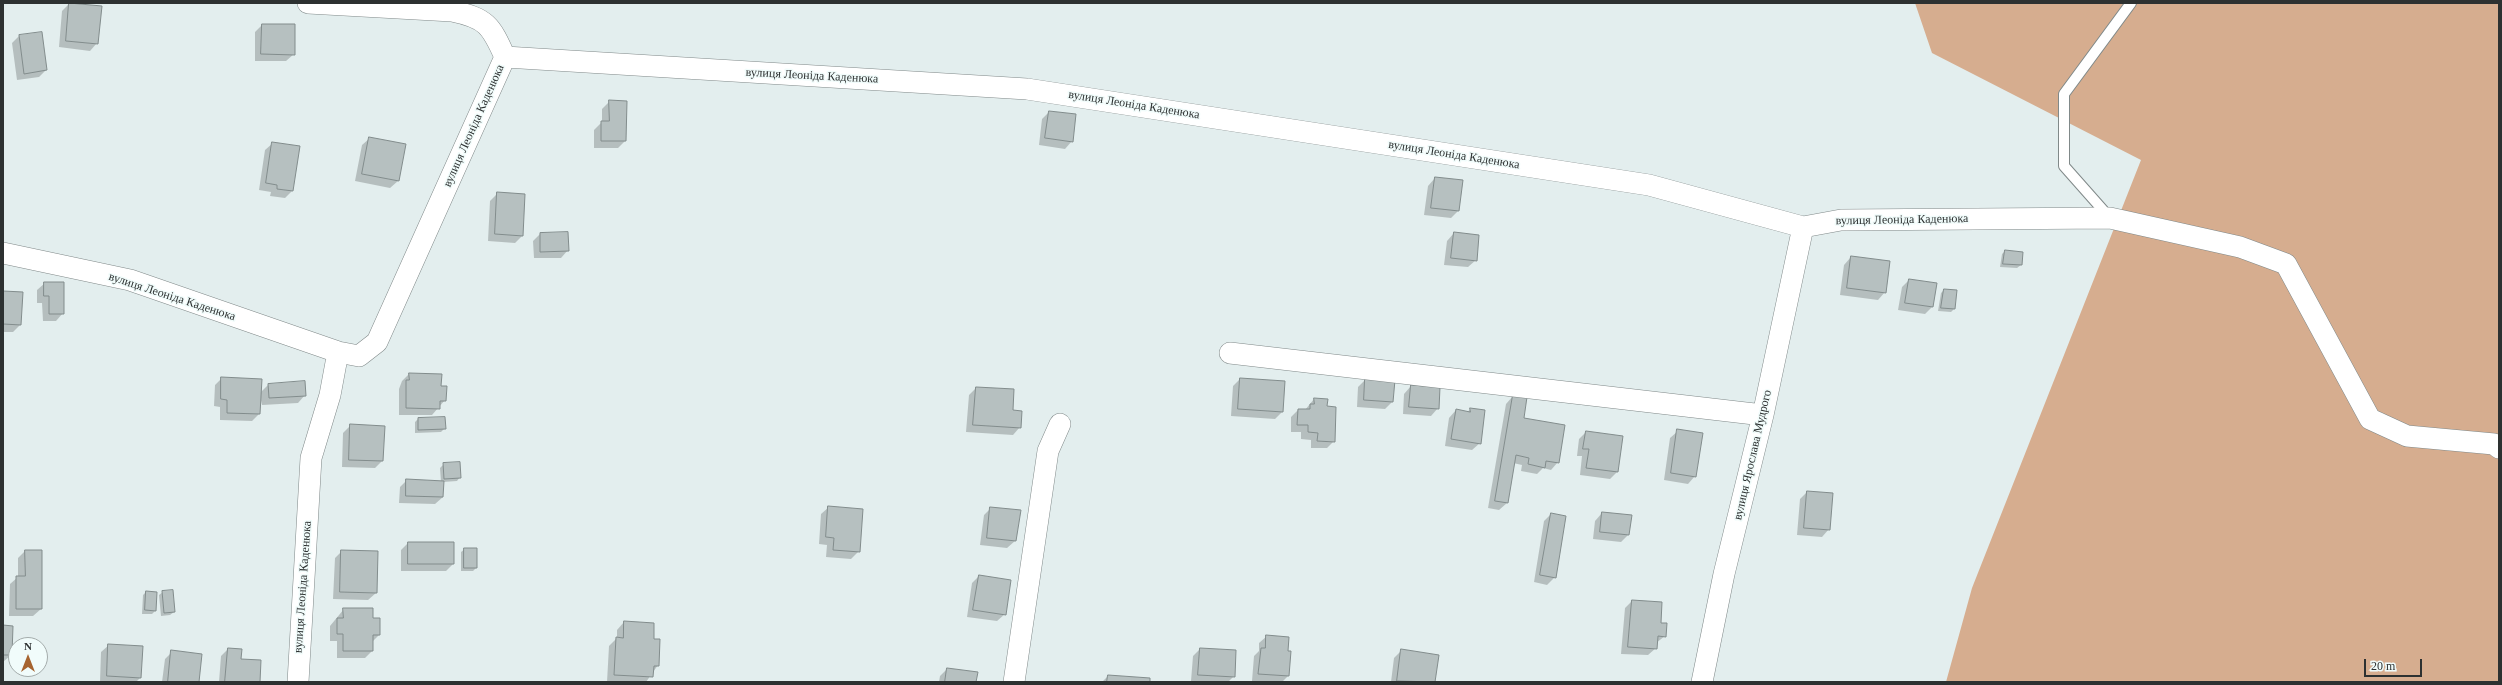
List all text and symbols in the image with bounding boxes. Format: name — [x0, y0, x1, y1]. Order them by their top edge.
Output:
street label: вулиця Леоніда Каденюка — [440, 62, 508, 190]
street label: вулиця Леоніда Каденюка — [745, 65, 879, 87]
street label: вулиця Леоніда Каденюка — [1067, 88, 1201, 122]
street label: вулиця Леоніда Каденюка — [1387, 138, 1521, 172]
street label: вулиця Леоніда Каденюка — [1836, 212, 1968, 228]
street label: вулиця Леоніда Каденюка — [107, 270, 237, 324]
street label: вулиця Ярослава Мудрого — [1731, 388, 1775, 522]
street label: вулиця Леоніда Каденюка — [291, 520, 315, 654]
north arrow — [8, 637, 48, 677]
text: N — [24, 640, 32, 652]
scale bar — [2366, 651, 2424, 677]
text: 20 m — [2371, 659, 2395, 673]

